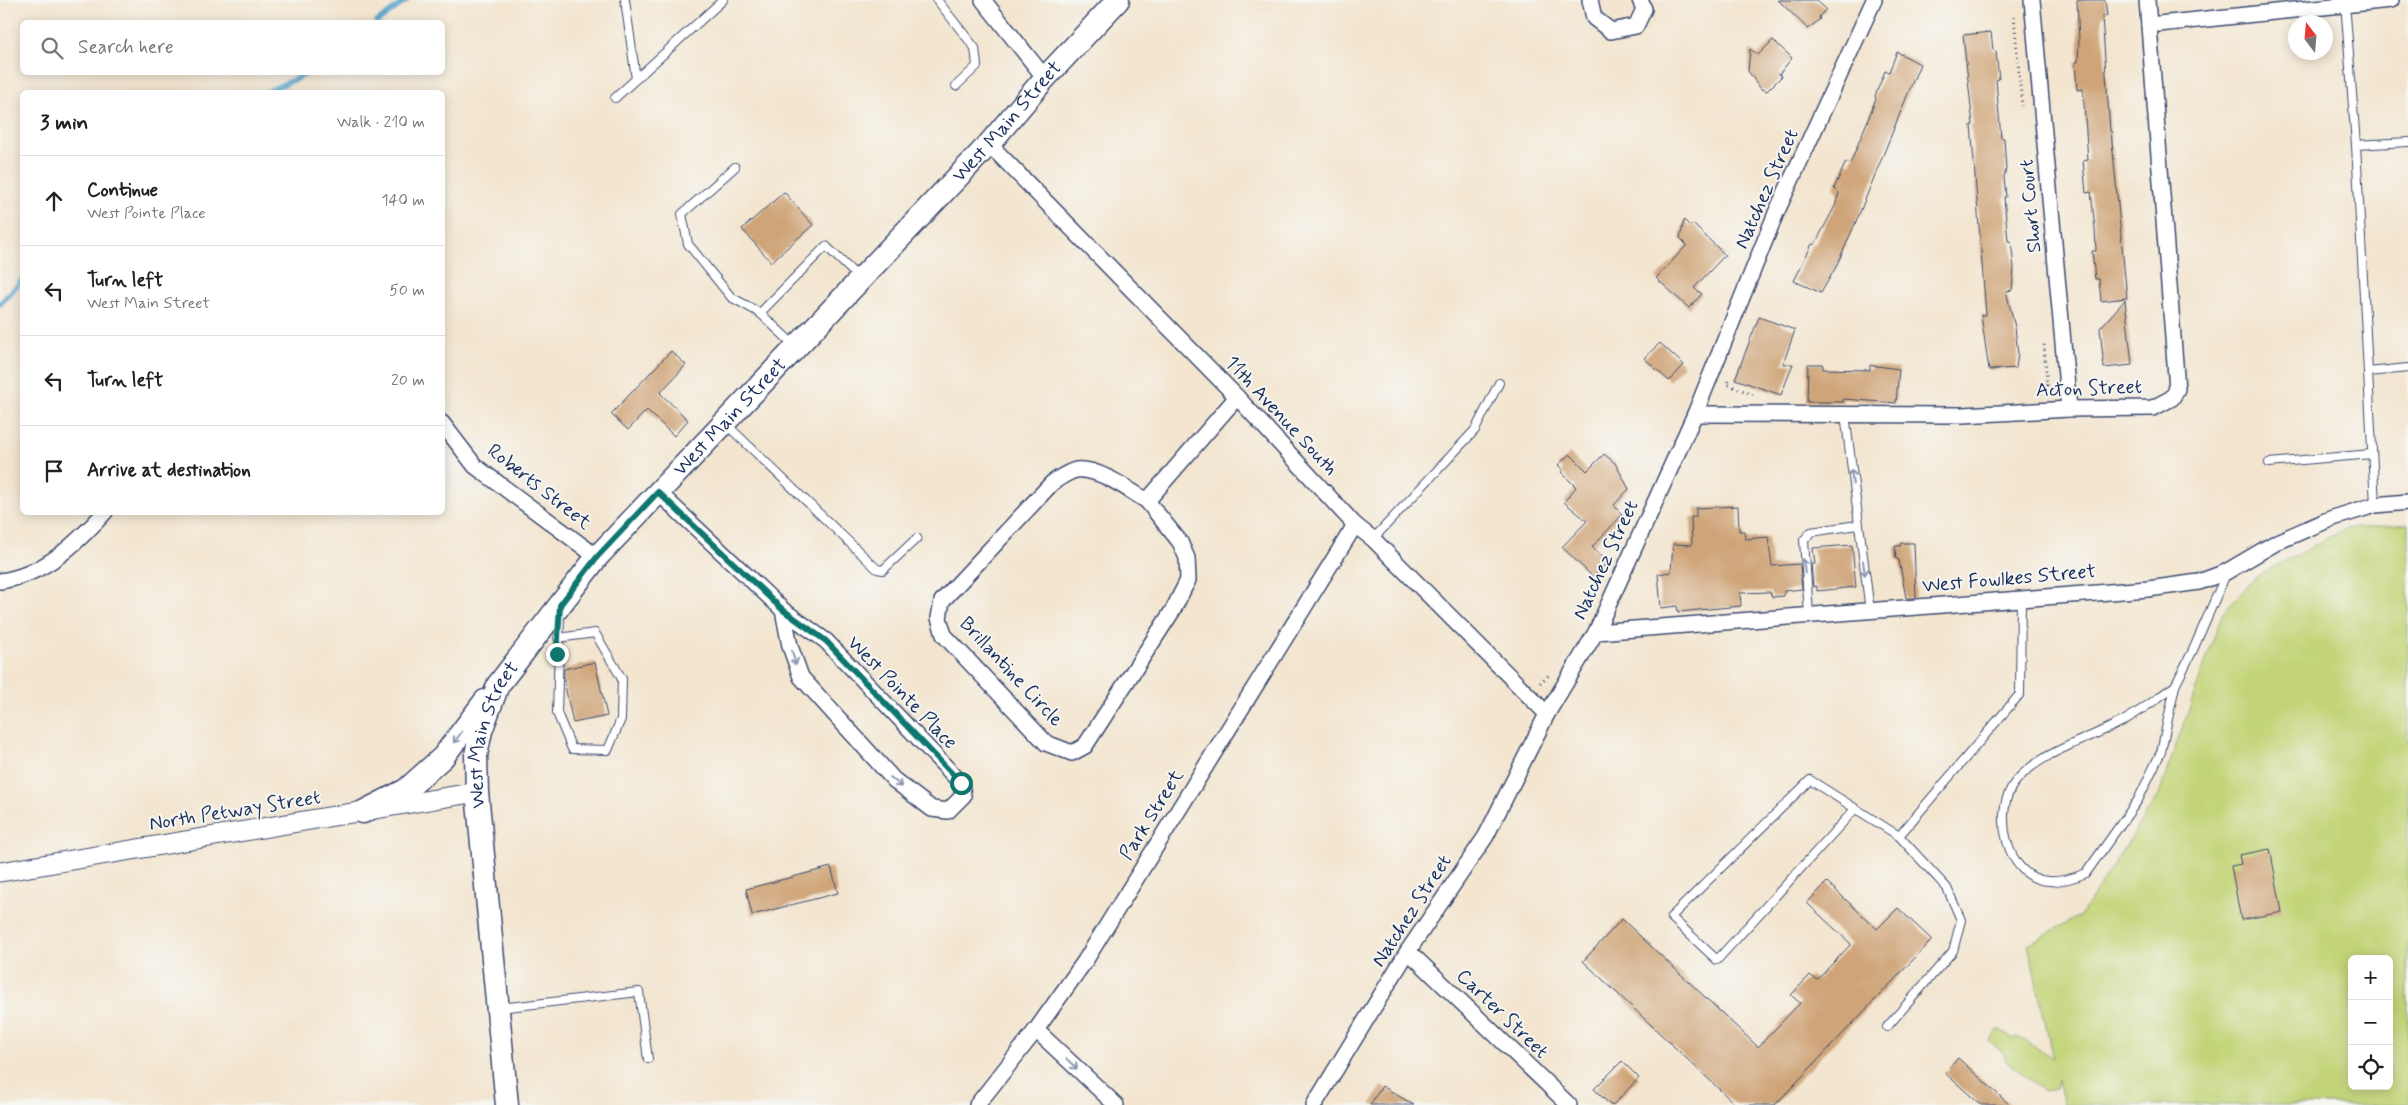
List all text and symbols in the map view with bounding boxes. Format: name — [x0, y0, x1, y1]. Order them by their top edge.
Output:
north arrow — [2288, 15, 2333, 60]
search box — [20, 20, 445, 75]
icon: search — [38, 34, 66, 62]
text: Search here — [78, 35, 174, 60]
street label: West Main Street — [946, 55, 1068, 188]
text: 3 min — [40, 109, 88, 137]
text: Walk · 210 m — [337, 112, 425, 133]
street label: Natchez Street — [1728, 125, 1806, 253]
street label: Short Court — [2013, 158, 2049, 254]
text: Continue — [87, 178, 158, 203]
icon: ahead — [40, 187, 68, 215]
text: 140 m — [381, 190, 425, 211]
text: West Pointe Place — [87, 203, 205, 224]
text: Turn left — [87, 268, 163, 293]
icon: left — [40, 277, 68, 305]
text: 50 m — [389, 280, 425, 301]
text: West Main Street — [87, 293, 210, 314]
street label: 11th Avenue South — [1218, 350, 1344, 482]
street label: West Main Street — [667, 352, 793, 482]
icon: left — [40, 367, 68, 395]
text: Turn left — [87, 368, 163, 393]
text: 20 m — [391, 370, 425, 391]
street label: Acton Street — [2035, 374, 2143, 404]
street label: Roberts Street — [481, 438, 597, 536]
icon: arrive — [40, 457, 68, 485]
text: Arrive at destination — [87, 458, 251, 483]
one-way arrow — [1847, 469, 1857, 485]
street label: Natchez Street — [1567, 496, 1645, 624]
street label: West Fowlkes Street — [1921, 558, 2097, 600]
one-way arrow — [1799, 559, 1809, 575]
one-way arrow — [1859, 560, 1869, 576]
street label: Brillantine Circle — [953, 611, 1069, 733]
street label: West Pointe Place — [841, 630, 963, 756]
route end — [546, 643, 569, 666]
one-way arrow — [789, 649, 799, 665]
street label: West Main Street — [461, 655, 525, 810]
one-way arrow — [452, 730, 463, 743]
street label: Park Street — [1113, 764, 1191, 866]
route start — [950, 772, 973, 795]
one-way arrow — [890, 776, 903, 787]
street label: North Petway Street — [147, 784, 323, 838]
street label: Natchez Street — [1366, 850, 1458, 972]
map controls — [2348, 955, 2393, 1090]
button: + — [2348, 955, 2393, 1000]
street label: Carter Street — [1450, 963, 1554, 1065]
button: − — [2348, 1000, 2393, 1045]
button: locate — [2348, 1045, 2393, 1090]
one-way arrow — [1065, 1058, 1078, 1070]

